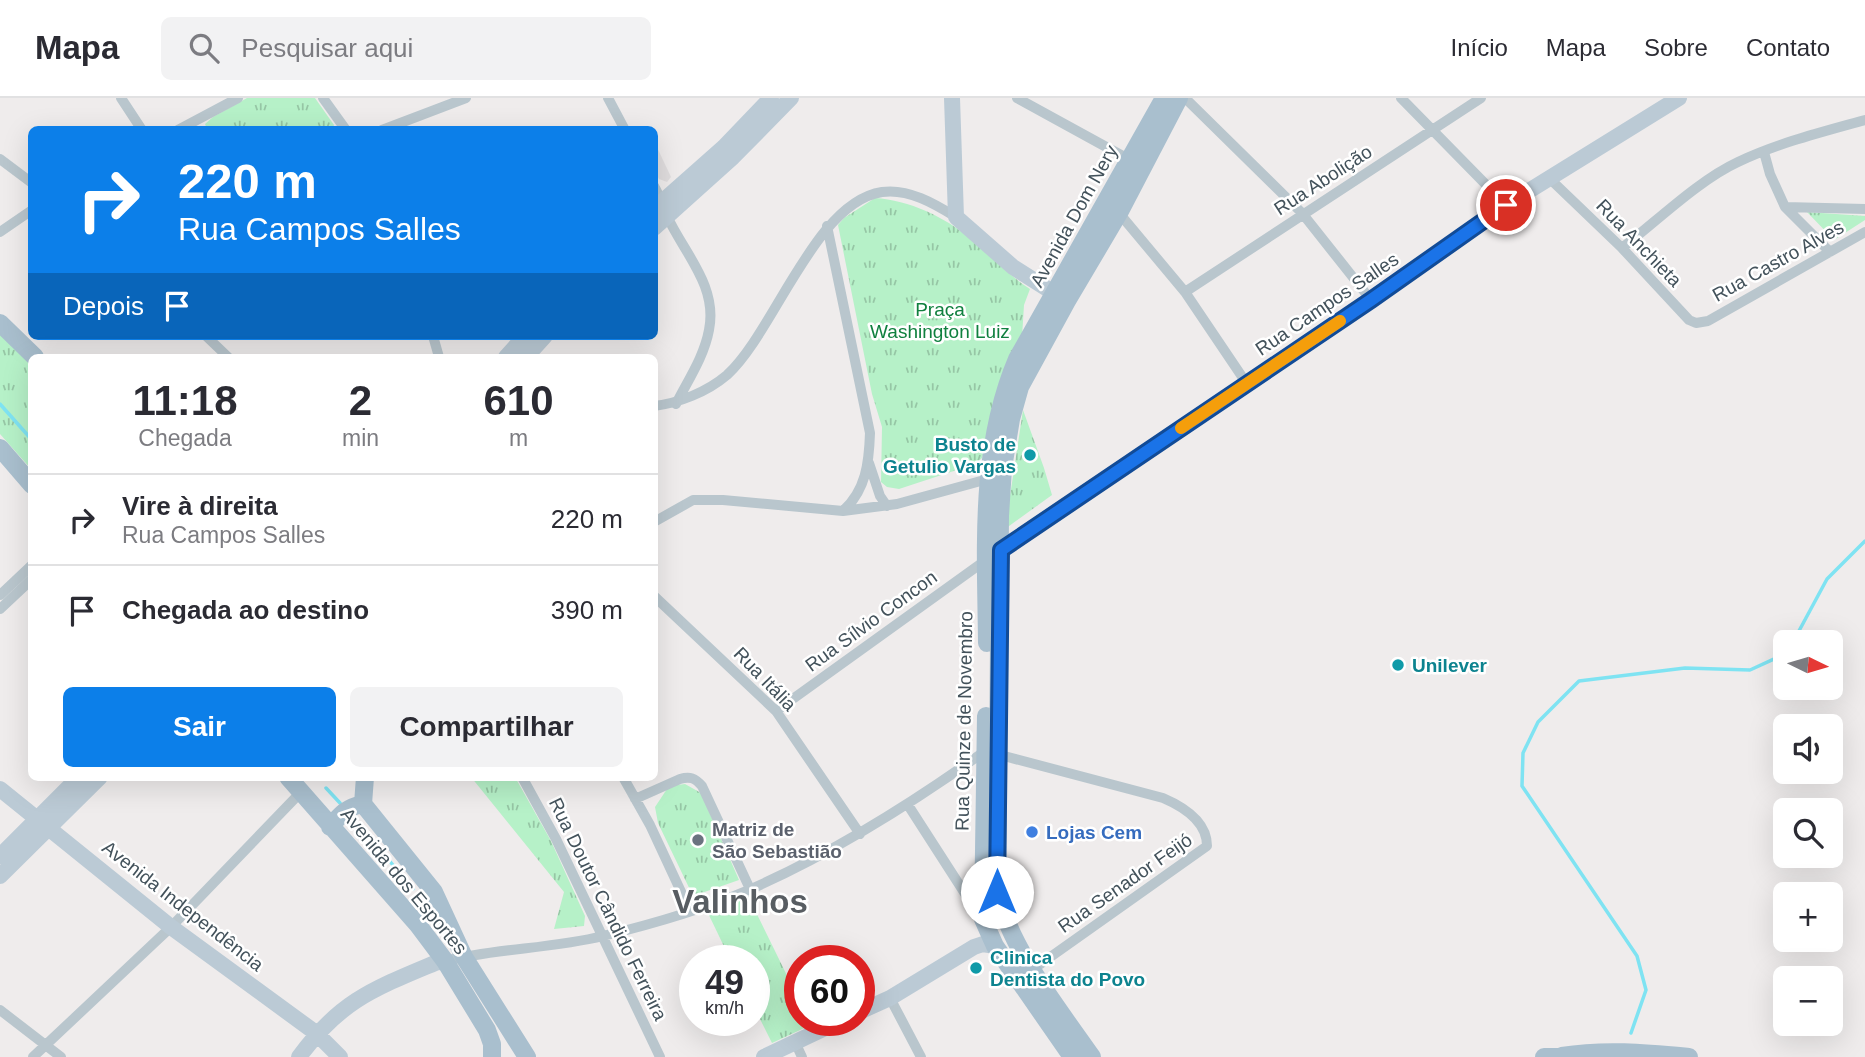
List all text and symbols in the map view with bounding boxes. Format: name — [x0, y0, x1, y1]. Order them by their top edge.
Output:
search box — [161, 17, 651, 80]
text: Mapa — [35, 29, 119, 66]
icon: search — [185, 29, 223, 67]
text: Pesquisar aqui — [241, 33, 413, 63]
text: Início — [1450, 34, 1508, 61]
text: Mapa — [1546, 34, 1606, 61]
text: Sobre — [1644, 34, 1708, 61]
text: Contato — [1746, 34, 1830, 61]
street label: Avenida Dom Nery — [1026, 141, 1122, 291]
street label: Rua Abolição — [1270, 141, 1376, 219]
icon: right — [63, 154, 154, 245]
text: 220 m — [178, 154, 317, 208]
pin — [1476, 175, 1536, 235]
icon: arrive — [1487, 186, 1525, 224]
street label: Rua Anchieta — [1592, 195, 1686, 291]
text: Rua Campos Salles — [178, 211, 461, 247]
street label: Rua Castro Alves — [1709, 216, 1847, 306]
street label: Rua Campos Salles — [1252, 248, 1402, 360]
icon: arrive — [158, 287, 196, 325]
text: Depois — [63, 291, 144, 321]
park label: Praça Washington Luiz — [870, 299, 1010, 342]
text: 11:18 — [132, 377, 238, 424]
text: 2 — [349, 377, 372, 424]
text: 610 — [483, 377, 554, 424]
text: Chegada — [138, 425, 232, 451]
text: min — [342, 425, 379, 451]
text: m — [509, 425, 528, 451]
place label: Busto de Getulio Vargas — [883, 434, 1016, 477]
marker: Busto de Getulio Vargas — [1022, 447, 1038, 463]
text: Vire à direita — [122, 491, 278, 521]
icon: right — [63, 501, 101, 539]
text: 220 m — [551, 504, 623, 534]
text: Rua Campos Salles — [122, 522, 325, 548]
street label: Rua Sílvio Concon — [801, 566, 941, 676]
icon: arrive — [63, 592, 101, 630]
text: Chegada ao destino — [122, 595, 369, 625]
text: 390 m — [551, 595, 623, 625]
street label: Rua Quinze de Novembro — [952, 611, 976, 831]
north arrow — [1773, 630, 1843, 700]
map controls — [1773, 630, 1843, 1036]
street label: Rua Itália — [730, 643, 801, 715]
place label: Unilever — [1412, 655, 1488, 676]
marker: Unilever — [1390, 657, 1406, 673]
button: Sair — [63, 687, 336, 767]
button: Compartilhar — [350, 687, 623, 767]
button: sound — [1773, 714, 1843, 784]
street label: Rua Doutor Cândido Ferreira — [545, 794, 671, 1024]
button: search — [1773, 798, 1843, 868]
street label: Avenida dos Esportes — [337, 804, 471, 958]
place label: Matriz de São Sebastião — [712, 819, 842, 862]
place label: Lojas Cem — [1046, 822, 1142, 843]
marker: Lojas Cem — [1024, 824, 1040, 840]
street label: Rua Senador Feijó — [1054, 829, 1196, 937]
marker: Matriz de São Sebastião — [690, 832, 706, 848]
street label: Avenida Independência — [98, 837, 268, 976]
position arrow — [960, 855, 1034, 929]
button: + — [1773, 882, 1843, 952]
district label: Valinhos — [672, 883, 808, 920]
speed limit sign: 60 — [784, 945, 875, 1036]
place label: Clinica Dentista do Povo — [990, 947, 1145, 990]
marker: Clinica Dentista do Povo — [968, 960, 984, 976]
text: 49 — [705, 962, 744, 1001]
button: − — [1773, 966, 1843, 1036]
text: km/h — [705, 998, 744, 1018]

